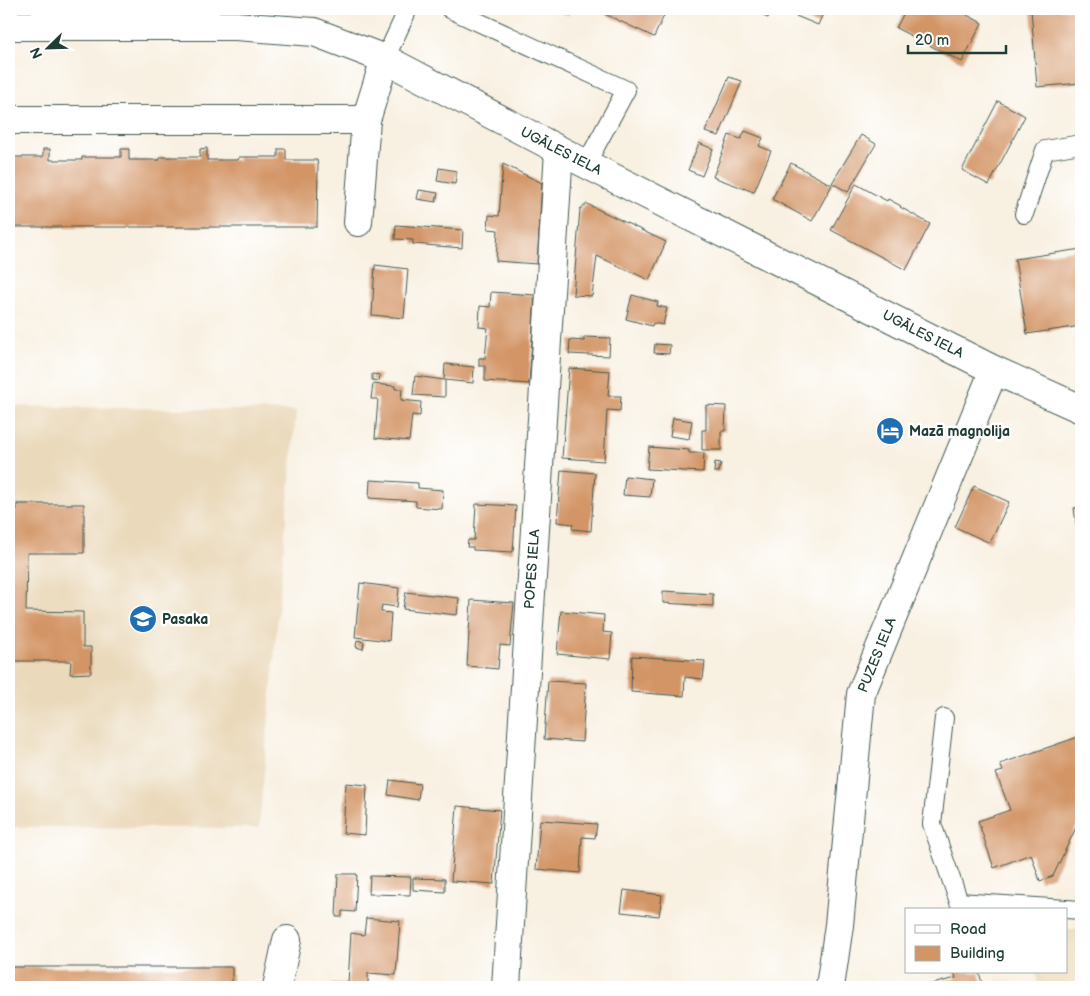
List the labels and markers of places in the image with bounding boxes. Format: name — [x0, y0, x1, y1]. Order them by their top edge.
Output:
hotel icon: Mazā magnolija — [875, 416, 905, 446]
place label: Mazā magnolija — [909, 423, 1010, 440]
school or university icon: Pasaka — [128, 604, 158, 634]
place label: Pasaka — [162, 611, 208, 628]

